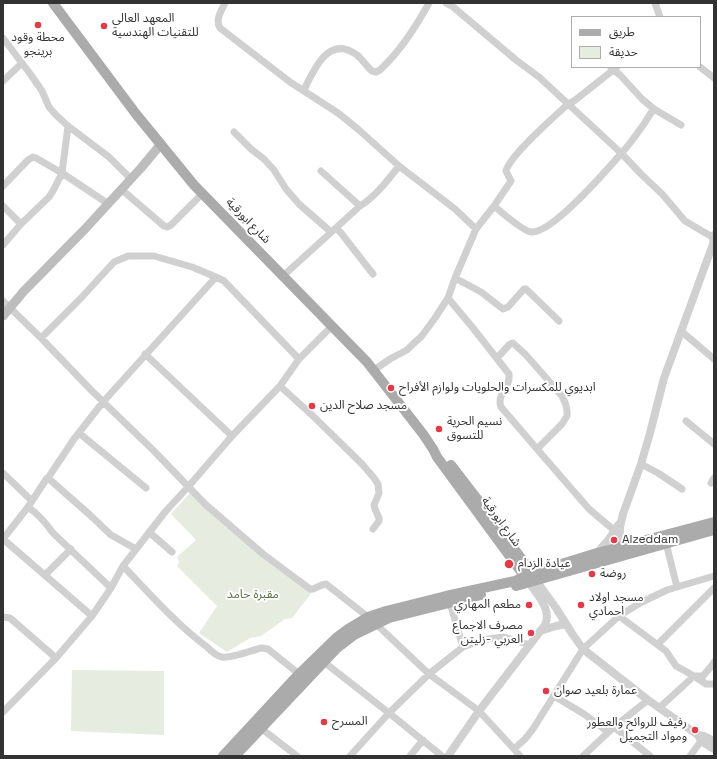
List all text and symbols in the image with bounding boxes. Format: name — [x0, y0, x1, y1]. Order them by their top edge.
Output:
place label: المعهد العالي للتقنيات الهندسية — [112, 12, 198, 40]
legend — [571, 16, 701, 68]
marker: محطة وقود برينجو — [33, 20, 43, 30]
marker: المعهد العالي للتقنيات الهندسية — [99, 21, 109, 31]
text: طريق — [609, 24, 635, 40]
place label: محطة وقود برينجو — [11, 31, 65, 59]
text: حديقة — [609, 44, 638, 60]
street label: شارع ابورقية — [223, 195, 273, 247]
place label: ابديوي للمكسرات والحلويات ولوازم الأفراح — [399, 381, 596, 395]
marker: ابديوي للمكسرات والحلويات ولوازم الأفراح — [386, 383, 396, 393]
place label: مسجد صلاح الدين — [320, 399, 407, 413]
marker: مسجد صلاح الدين — [307, 401, 317, 411]
place label: نسيم الحرية للتسوق — [447, 415, 502, 443]
marker: نسيم الحرية للتسوق — [434, 424, 444, 434]
street label: شارع ابورقية — [478, 494, 524, 550]
place label: Alzeddam — [622, 533, 678, 547]
marker: Alzeddam — [609, 535, 619, 545]
place label: عيادة الزدام — [518, 557, 570, 571]
marker: عيادة الزدام — [503, 558, 515, 570]
place label: روضة — [600, 567, 626, 581]
marker: روضة — [587, 569, 597, 579]
park label: مقبرة حامد — [227, 588, 279, 602]
place label: مسجد اولاد احمادي — [589, 591, 644, 619]
place label: مطعم المهاري — [454, 598, 521, 612]
marker: مطعم المهاري — [524, 600, 534, 610]
marker: مسجد اولاد احمادي — [576, 600, 586, 610]
place label: مصرف الاجماع العربي -زليتن — [453, 619, 523, 647]
marker: مصرف الاجماع العربي -زليتن — [526, 628, 536, 638]
place label: عمارة بلعيد صوان — [554, 684, 637, 698]
marker: عمارة بلعيد صوان — [541, 686, 551, 696]
place label: المسرح — [332, 715, 368, 729]
place label: رفيف للروائح والعطور ومواد التجميل — [587, 716, 687, 744]
marker: المسرح — [319, 717, 329, 727]
marker: رفيف للروائح والعطور ومواد التجميل — [690, 725, 700, 735]

